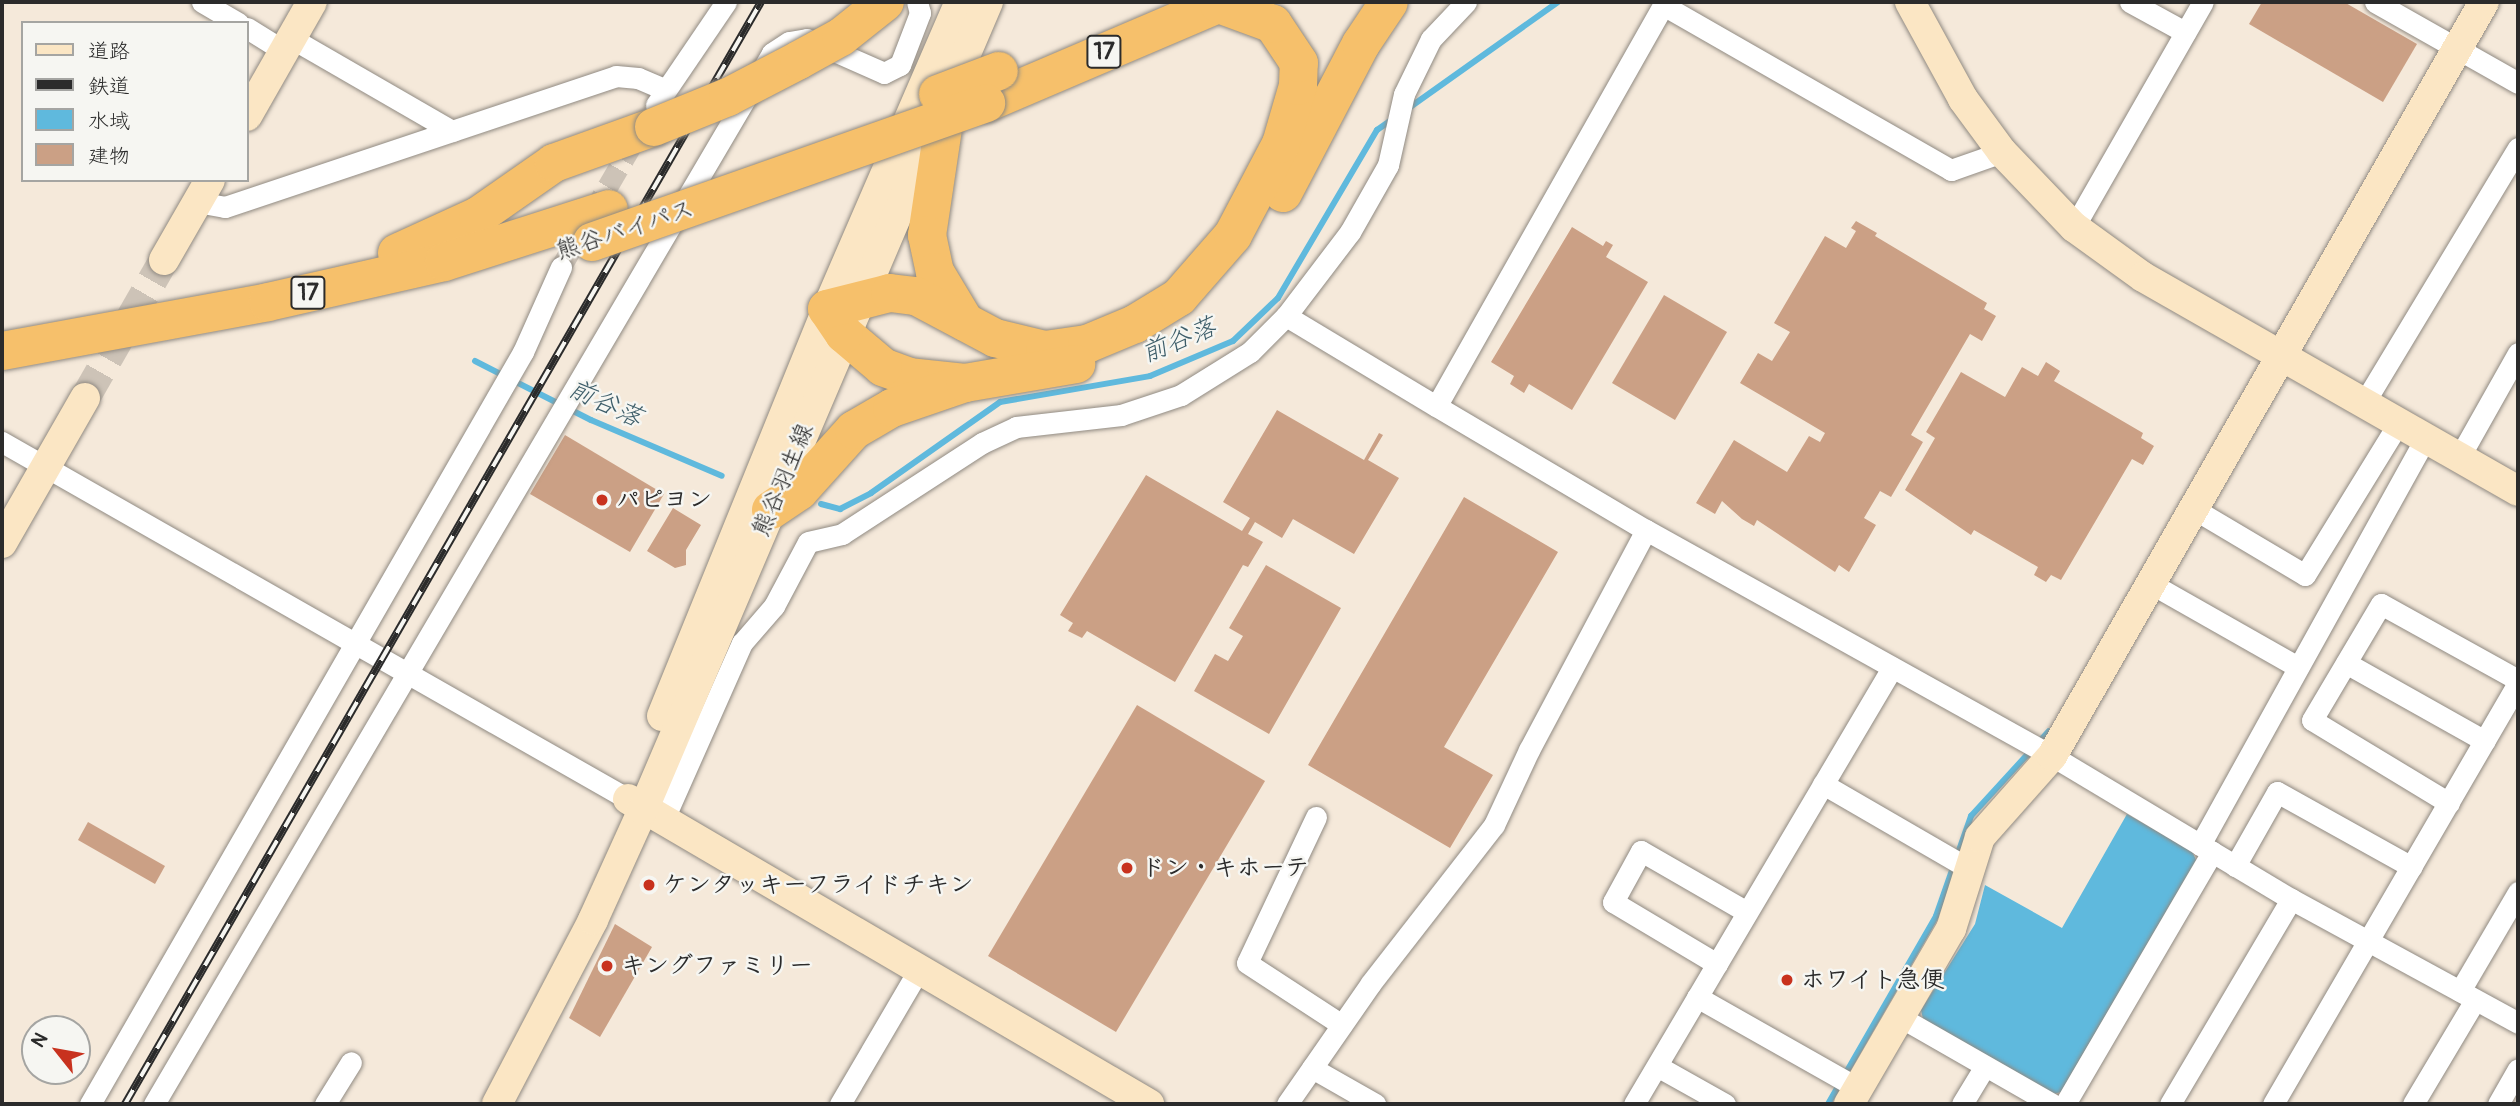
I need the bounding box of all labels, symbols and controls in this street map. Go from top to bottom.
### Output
legend [21,21,248,182]
road number: 17 [1085,32,1123,72]
text: 道路 [88,38,130,65]
text: 鉄道 [88,73,130,100]
text: 水域 [88,108,130,135]
text: 建物 [88,143,130,170]
street label: 熊谷バイパス [552,194,698,266]
road number: 17 [289,274,327,312]
water label: 前谷落 [1137,312,1221,370]
water label: 前谷落 [563,373,647,435]
street label: 熊谷羽生線 [746,419,820,541]
place label: パピヨン [616,486,712,514]
marker: パピヨン [594,492,610,508]
place label: ドン・キホーテ [1141,854,1309,882]
marker: ドン・キホーテ [1119,860,1135,876]
place label: ケンタッキーフライドチキン [663,871,975,899]
marker: ケンタッキーフライドチキン [641,877,657,893]
place label: キングファミリー [621,952,813,980]
marker: キングファミリー [599,958,615,974]
place label: ホワイト急便 [1801,966,1945,994]
marker: ホワイト急便 [1779,972,1795,988]
north arrow [21,1015,91,1085]
text: N [26,1029,53,1052]

